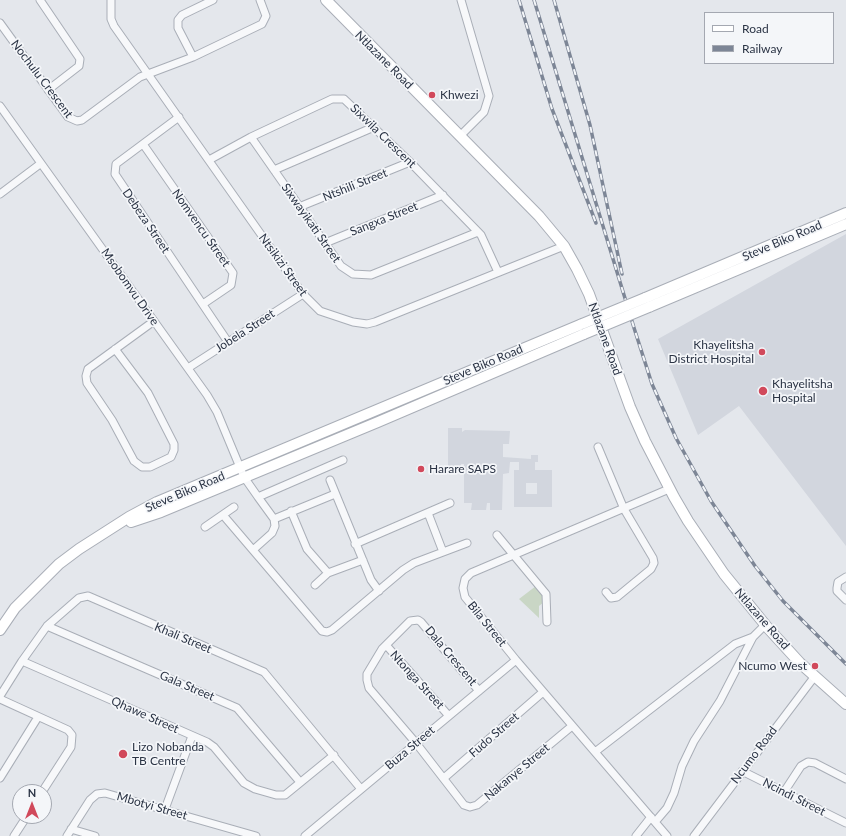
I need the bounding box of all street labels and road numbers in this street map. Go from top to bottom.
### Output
street label: Ntlazane Road [352,28,416,92]
street label: Nochulu Crescent [8,37,76,121]
street label: Sixwila Crescent [347,101,419,171]
street label: Ntshili Street [321,166,389,204]
street label: Sixwayikati Street [278,181,344,265]
street label: Debeza Street [119,186,173,256]
street label: Nomvencu Street [169,186,233,270]
street label: Sangxa Street [348,199,420,239]
street label: Steve Biko Road [740,218,824,264]
street label: Ntsikizi Street [256,231,310,299]
street label: Msobomvu Drive [98,246,162,328]
street label: Ntlazane Road [585,301,625,377]
street label: Jobela Street [212,306,278,356]
street label: Steve Biko Road [441,342,525,388]
street label: Steve Biko Road [143,469,227,515]
street label: Ntlazane Road [732,586,792,652]
street label: Bila Street [464,598,510,650]
street label: Khali Street [152,619,214,657]
street label: Dala Crescent [422,623,480,689]
street label: Ntonga Street [387,648,447,712]
street label: Gala Street [157,668,217,704]
street label: Qhawe Street [109,694,181,736]
street label: Fudo Street [466,709,522,761]
street label: Buza Street [382,723,438,773]
street label: Ncumo Road [728,724,780,786]
street label: Nakanye Street [482,741,552,803]
street label: Ncindi Street [760,775,828,819]
street label: Mbotyi Street [115,789,189,823]

